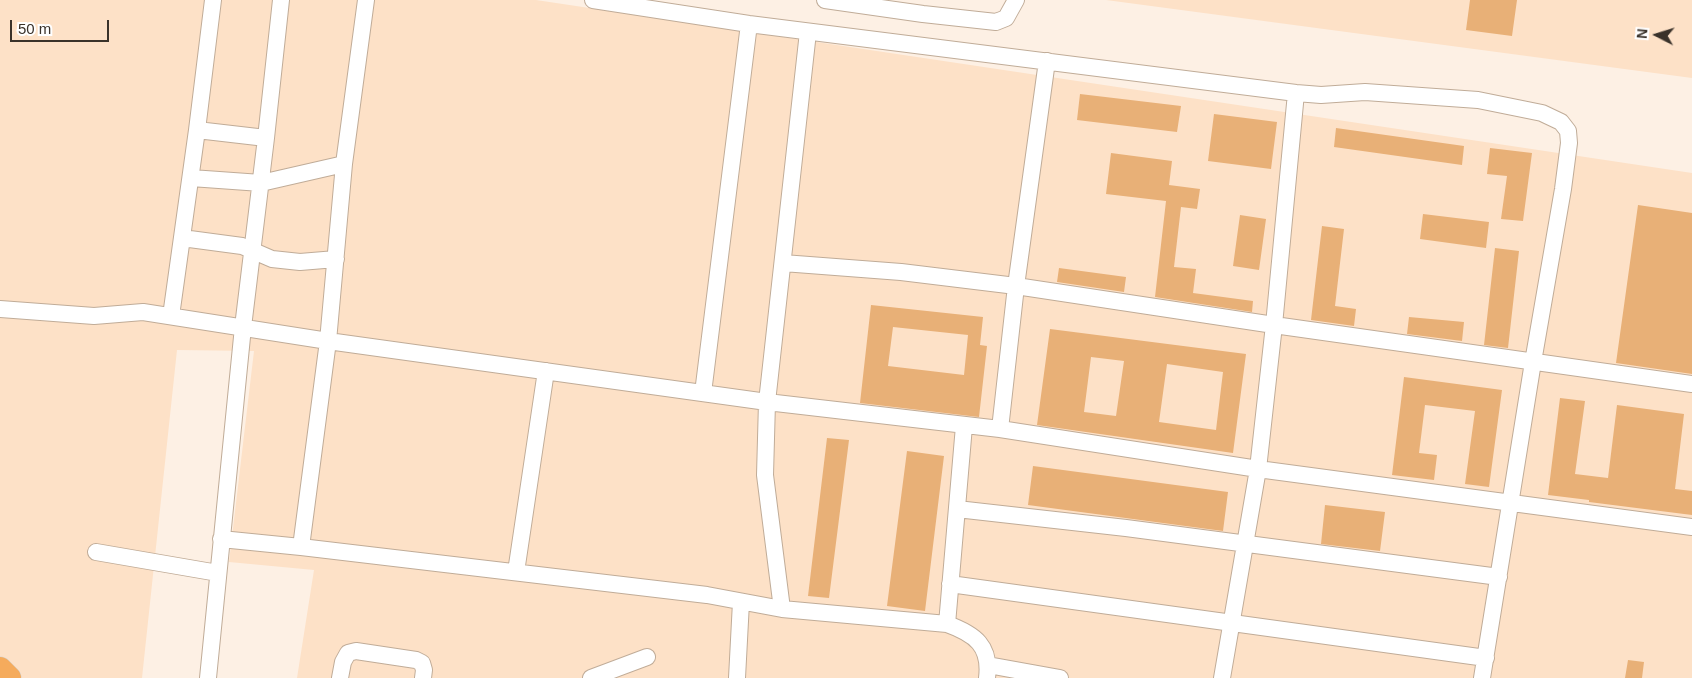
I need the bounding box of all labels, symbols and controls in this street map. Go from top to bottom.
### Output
scale bar [12,10,111,42]
north arrow [1632,10,1682,60]
text: 50 m [18,20,51,37]
text: N [1634,28,1650,39]

